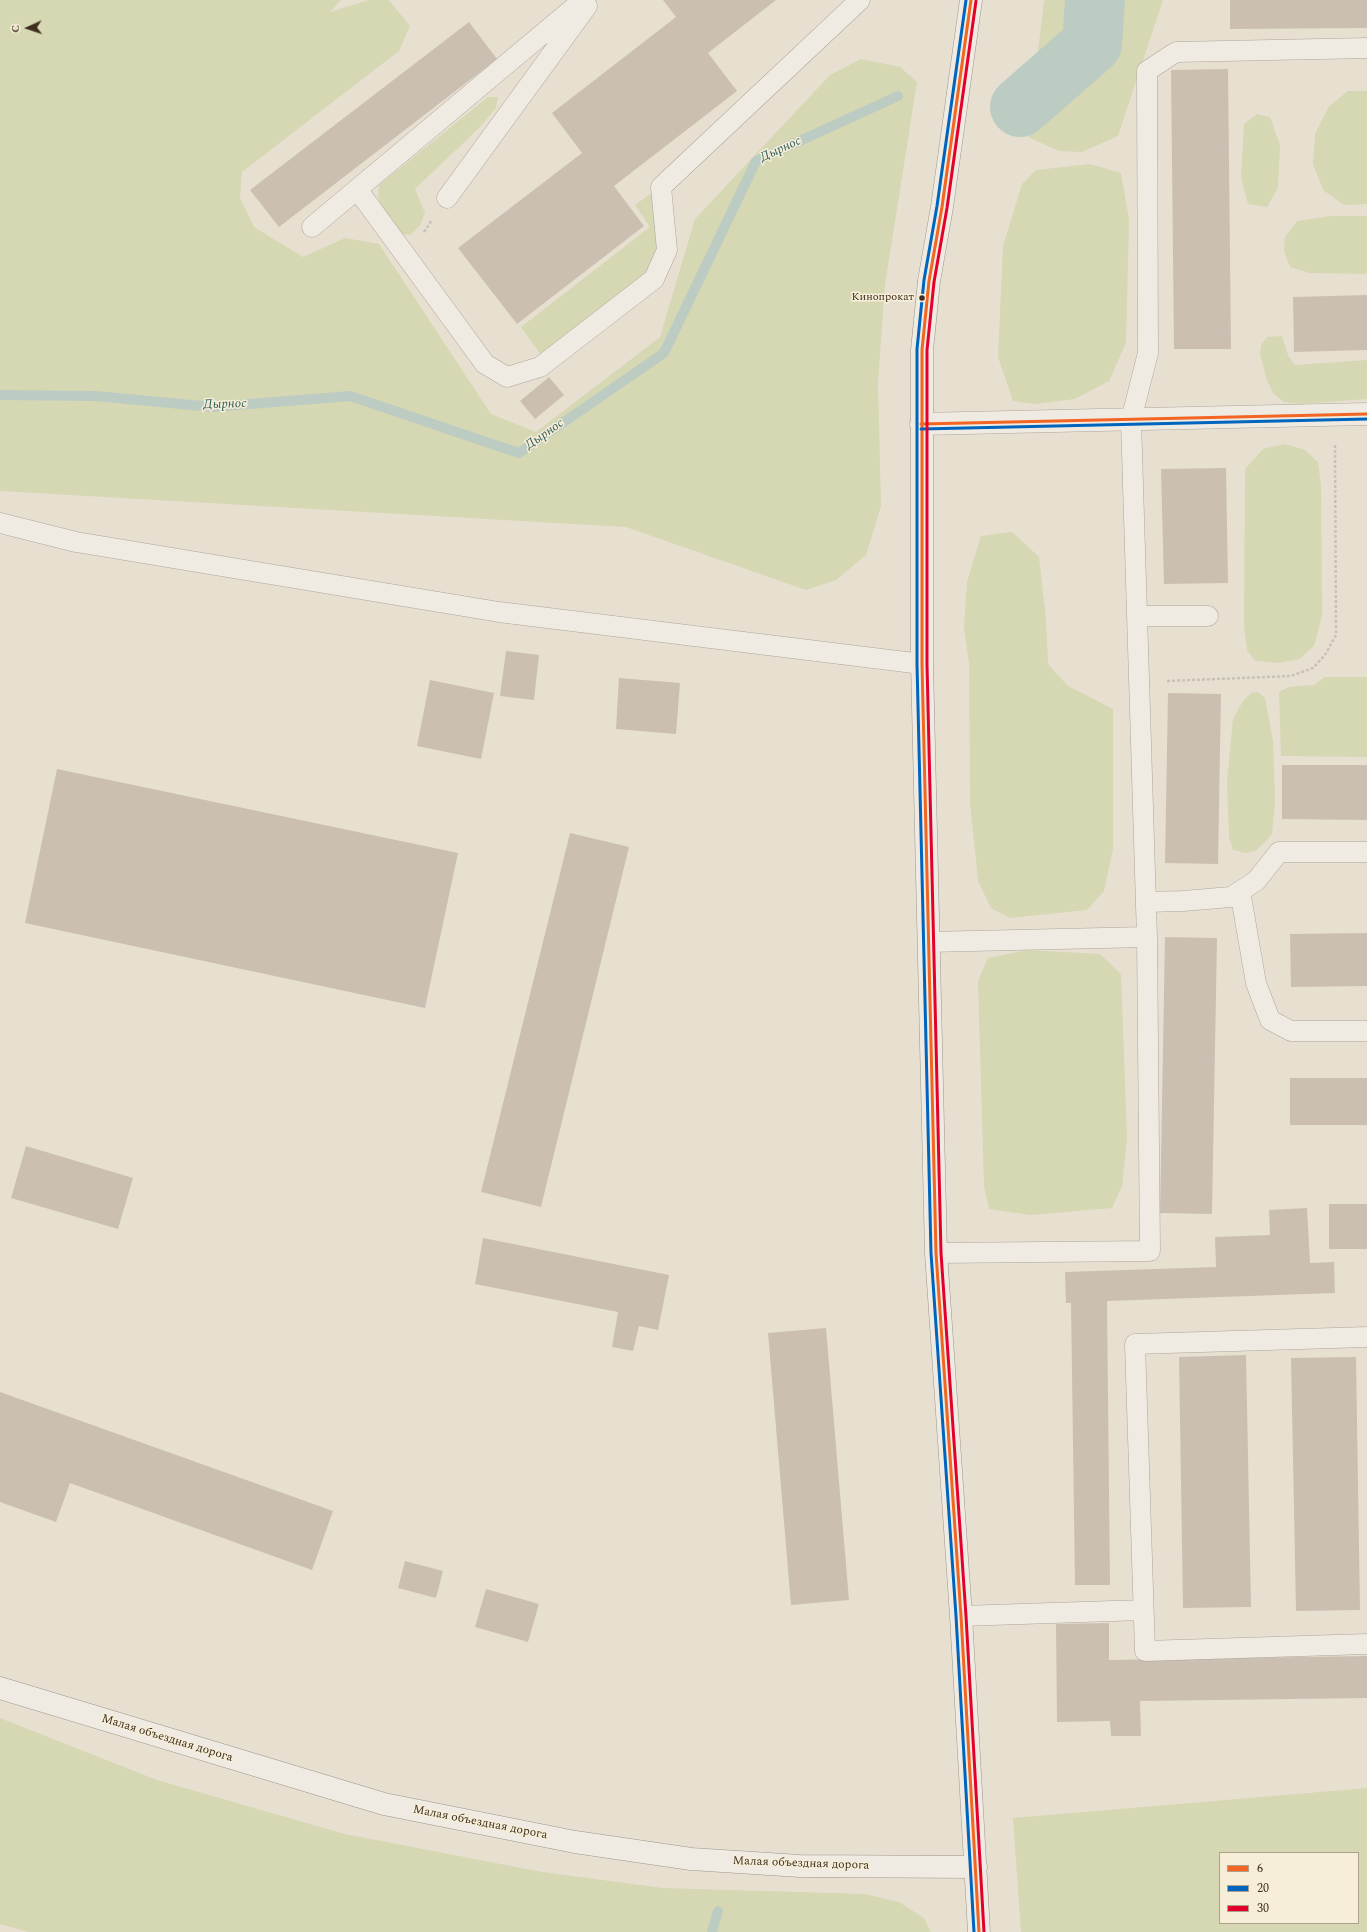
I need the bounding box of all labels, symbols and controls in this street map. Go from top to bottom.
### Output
north arrow [8,8,48,48]
text: С [7,24,24,33]
water label: Дырнос [758,134,804,166]
place label: Кинопрокат [852,291,914,305]
marker: Кинопрокат [917,293,927,303]
water label: Дырнос [203,396,247,414]
water label: Дырнос [523,416,567,454]
street label: Малая объездная дорога [100,1712,234,1766]
street label: Малая объездная дорога [412,1803,548,1843]
legend [1219,1852,1359,1924]
street label: Малая объездная дорога [732,1854,870,1874]
text: 6 [1257,1859,1263,1878]
text: 20 [1257,1879,1269,1898]
text: 30 [1257,1899,1269,1918]

